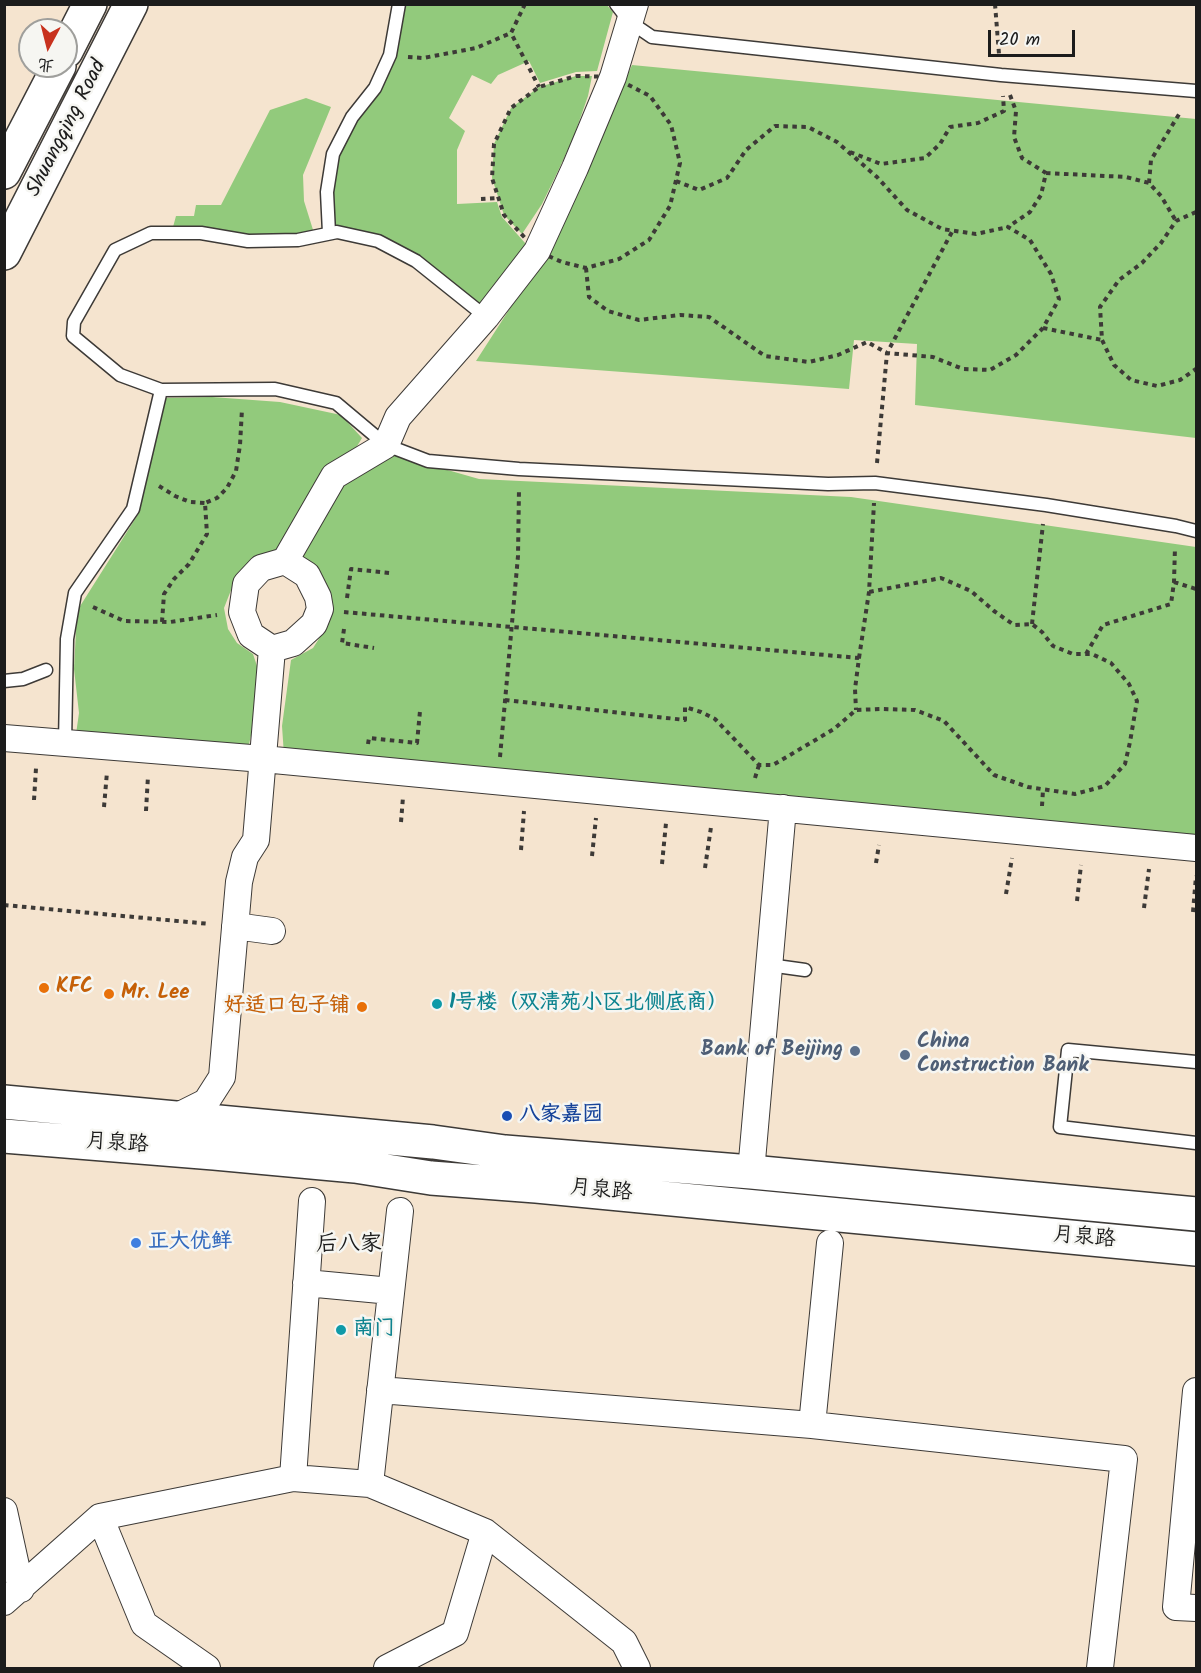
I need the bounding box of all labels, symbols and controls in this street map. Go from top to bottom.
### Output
north arrow [18,18,78,78]
scale bar [991,18,1078,56]
text: 20 m [999,26,1040,55]
text: 北 [37,51,55,78]
street label: Shuangqing Road [23,56,113,202]
place label: KFC [56,975,93,1001]
marker: KFC [37,981,51,995]
place label: Mr. Lee [121,981,190,1007]
marker: Mr. Lee [102,987,116,1001]
place label: 1号楼（双清苑小区北侧底商） [449,991,728,1017]
place label: 好适口包子铺 [224,994,350,1020]
marker: 1号楼（双清苑小区北侧底商） [430,997,444,1011]
marker: 好适口包子铺 [355,1000,369,1014]
place label: China Construction Bank [917,1030,1089,1080]
place label: Bank of Beijing [701,1038,843,1064]
marker: Bank of Beijing [848,1044,862,1058]
marker: China Construction Bank [898,1048,912,1062]
place label: 八家嘉园 [519,1103,603,1129]
marker: 八家嘉园 [500,1109,514,1123]
street label: 月泉路 [85,1130,149,1160]
street label: 月泉路 [568,1176,634,1208]
street label: 月泉路 [1052,1224,1116,1254]
place label: 正大优鲜 [148,1230,232,1256]
district label: 后八家 [316,1233,382,1259]
marker: 正大优鲜 [129,1236,143,1250]
place label: 南门 [353,1317,395,1343]
marker: 南门 [334,1323,348,1337]

